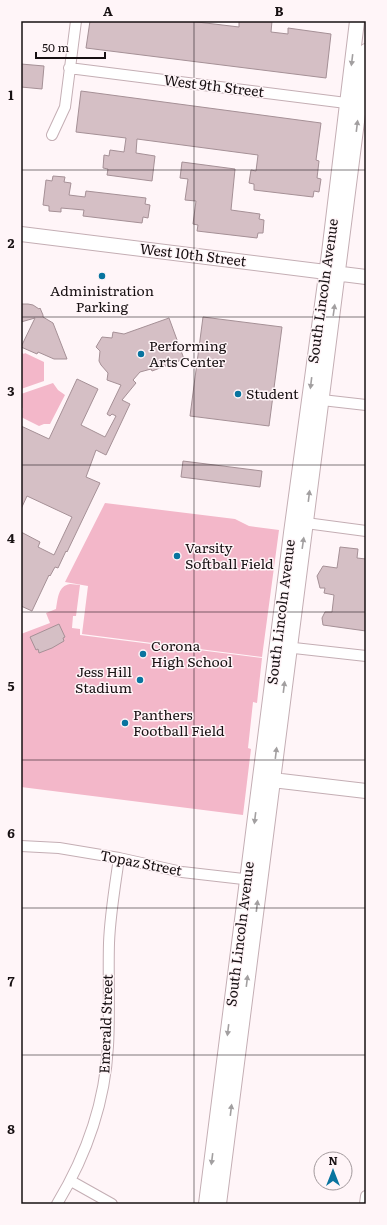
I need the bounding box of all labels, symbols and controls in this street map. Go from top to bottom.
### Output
text: A [103,1,113,20]
text: B [275,1,284,20]
scale bar [36,34,105,60]
text: 50 m [42,38,69,56]
one-way arrow [349,54,355,66]
street label: West 9th Street [163,69,266,101]
text: 1 [8,85,14,104]
one-way arrow [354,120,360,132]
street label: South Lincoln Avenue [302,217,342,365]
text: 2 [8,233,15,252]
street label: West 10th Street [139,238,248,271]
marker: Administration Parking [97,271,107,281]
place label: Administration Parking [50,280,154,316]
one-way arrow [331,304,337,317]
place label: Performing Arts Center [149,335,227,371]
marker: Performing Arts Center [136,349,146,359]
one-way arrow [308,377,314,389]
text: 3 [7,381,15,400]
place label: Student [246,383,299,403]
marker: Student [233,389,243,399]
one-way arrow [306,490,312,502]
text: 4 [7,528,15,547]
place label: Varsity Softball Field [185,537,274,573]
one-way arrow [300,537,306,549]
street label: South Lincoln Avenue [261,538,299,686]
marker: Varsity Softball Field [172,551,182,561]
place label: Corona High School [151,635,233,671]
marker: Corona High School [138,649,148,659]
place label: Jess Hill Stadium [75,661,132,697]
marker: Jess Hill Stadium [135,675,145,685]
text: 5 [7,676,15,695]
one-way arrow [281,681,287,693]
place label: Panthers Football Field [133,704,225,740]
marker: Panthers Football Field [120,718,130,728]
one-way arrow [273,747,279,759]
one-way arrow [252,812,258,824]
text: 6 [7,823,15,842]
street label: Topaz Street [98,844,184,880]
street label: South Lincoln Avenue [220,860,258,1008]
one-way arrow [254,900,260,912]
text: 7 [7,971,15,990]
street label: Emerald Street [93,973,117,1074]
one-way arrow [244,975,251,987]
one-way arrow [225,1024,232,1036]
one-way arrow [228,1104,234,1116]
text: 8 [7,1119,15,1138]
north arrow [313,1151,353,1191]
text: N [328,1152,338,1168]
one-way arrow [209,1153,215,1165]

